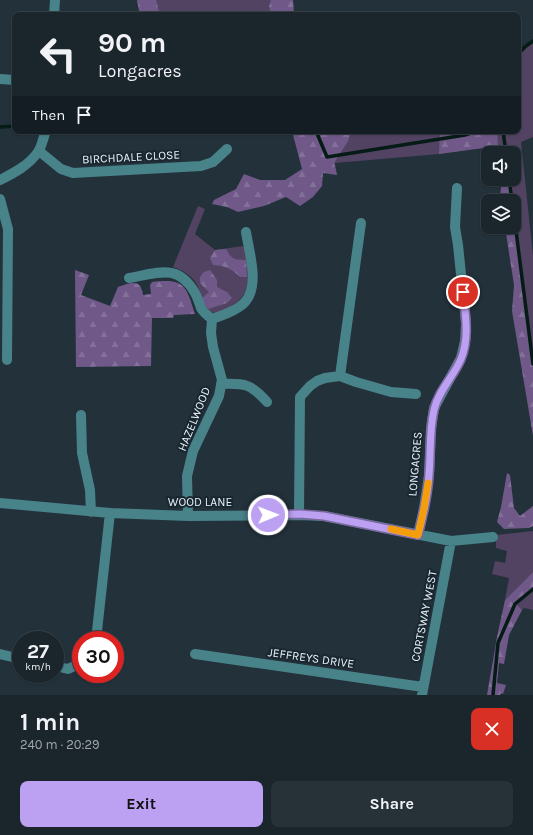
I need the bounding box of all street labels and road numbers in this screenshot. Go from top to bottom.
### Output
street label: BIRCHDALE CLOSE [82,147,180,167]
street label: HAZELWOOD [175,385,213,453]
street label: LONGACRES [405,431,425,497]
street label: WOOD LANE [168,495,232,509]
street label: CORTSWAY WEST [408,569,440,663]
street label: JEFFREYS DRIVE [267,645,355,671]

